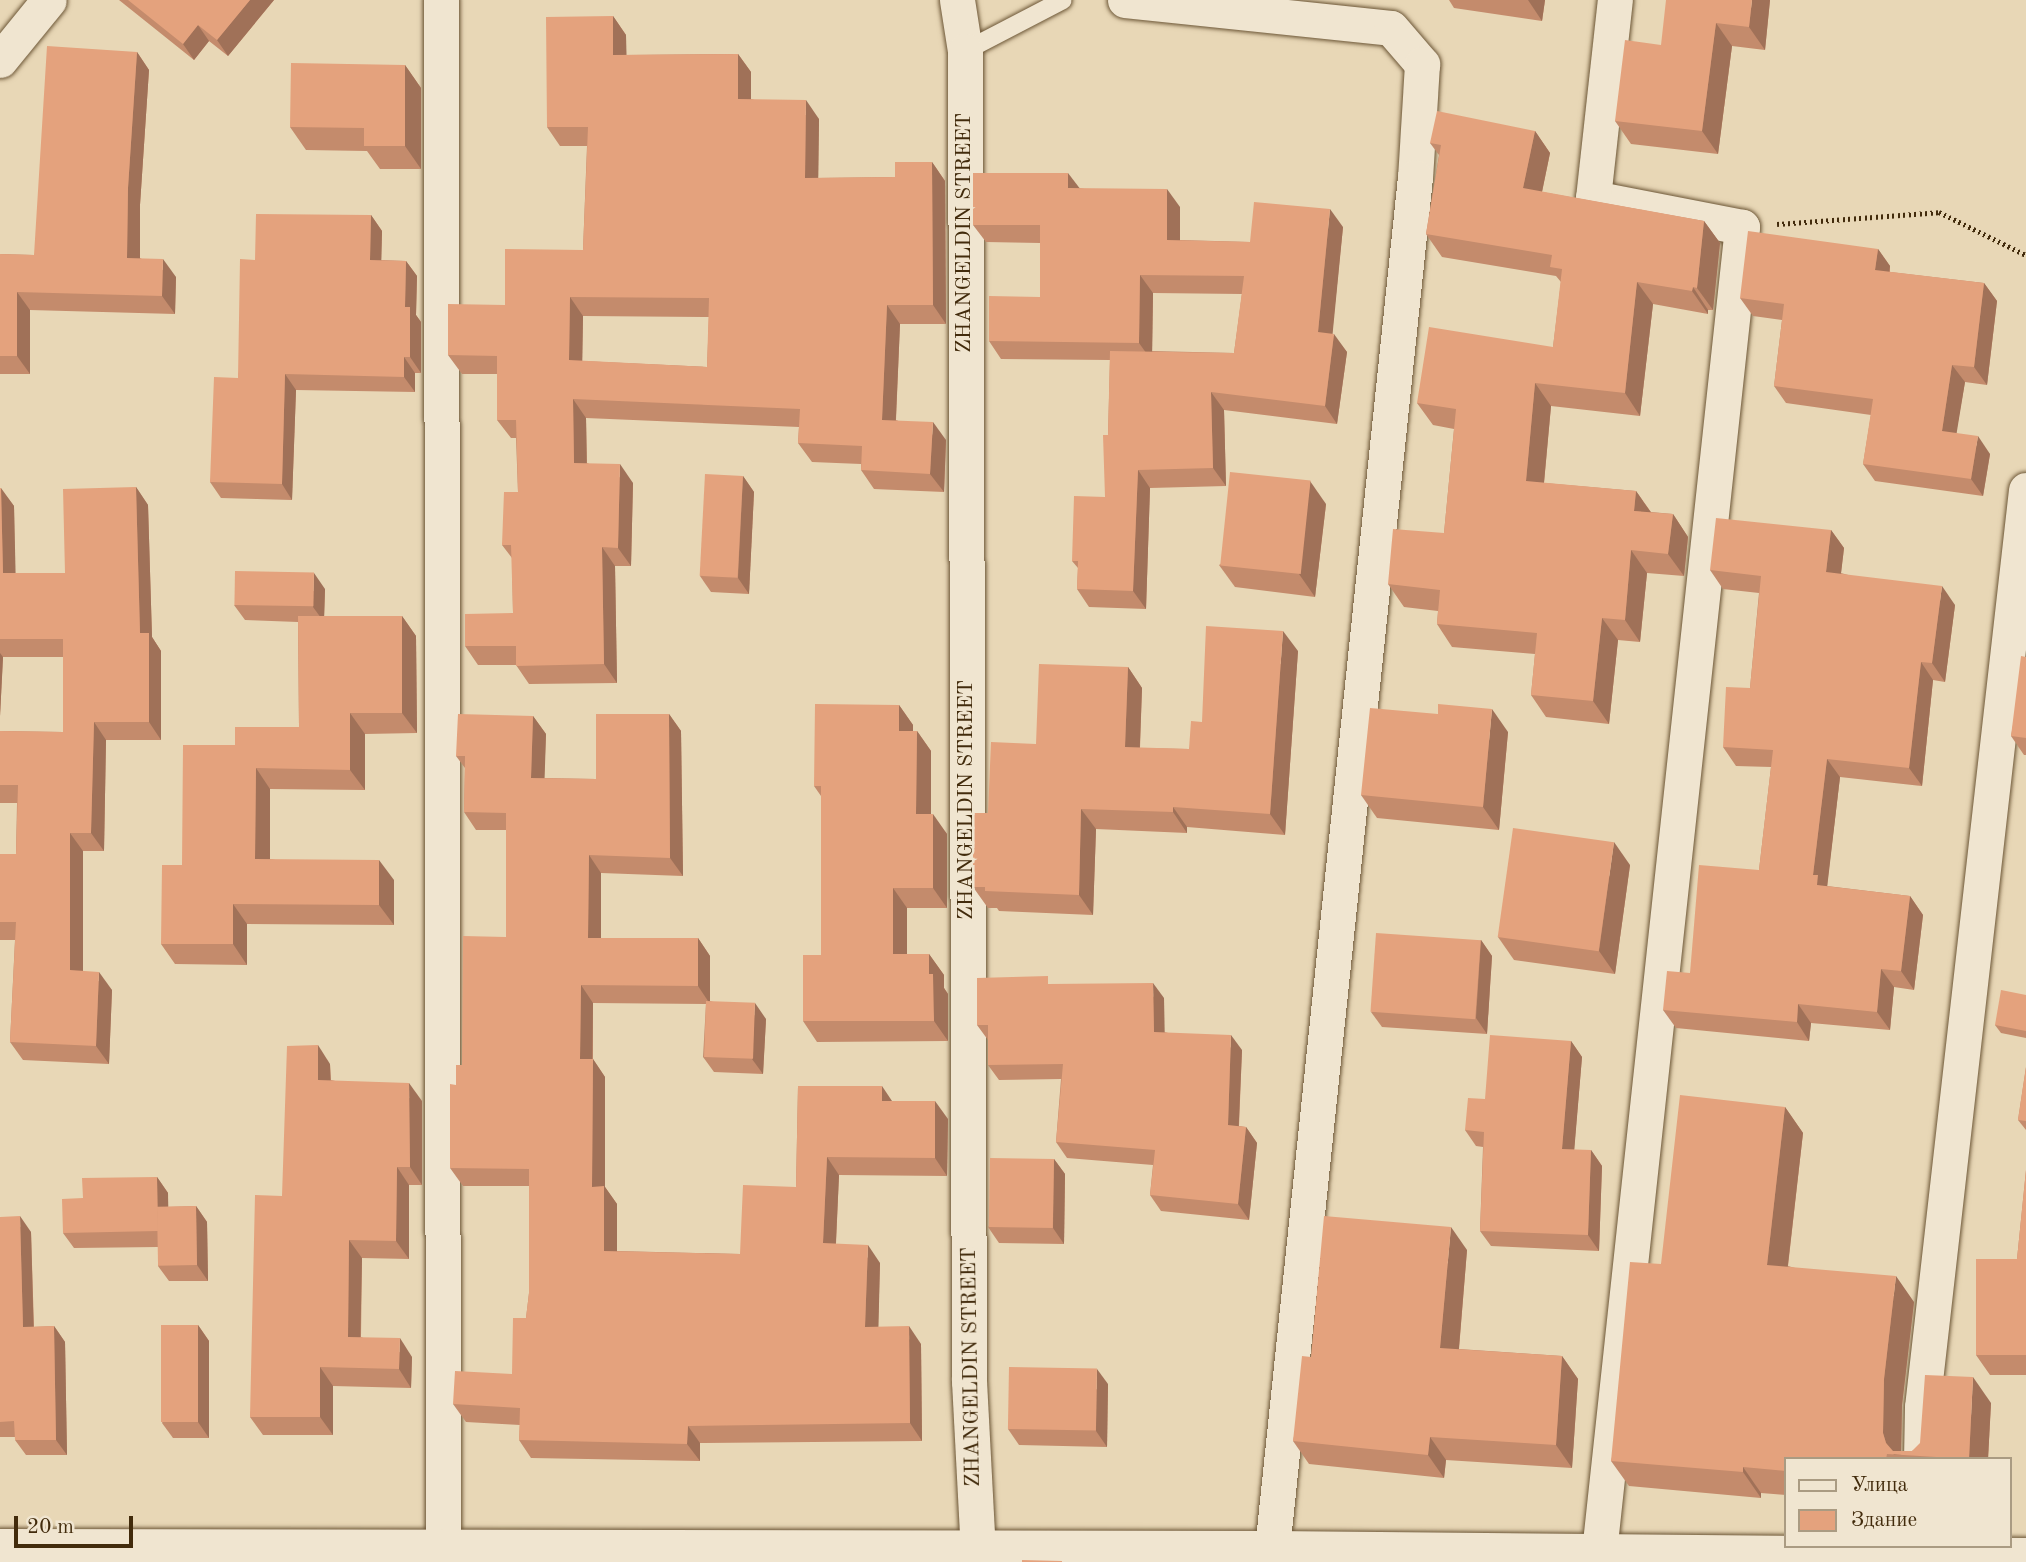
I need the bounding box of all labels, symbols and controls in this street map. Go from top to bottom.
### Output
street label: ZHANGELDIN STREET [952,113,978,353]
street label: ZHANGELDIN STREET [954,680,980,920]
street label: ZHANGELDIN STREET [957,1247,987,1487]
legend [1784,1457,2012,1548]
text: Улица [1851,1475,1908,1496]
scale bar [18,1502,136,1546]
text: Здание [1851,1510,1917,1531]
text: 20 m [27,1517,74,1538]

